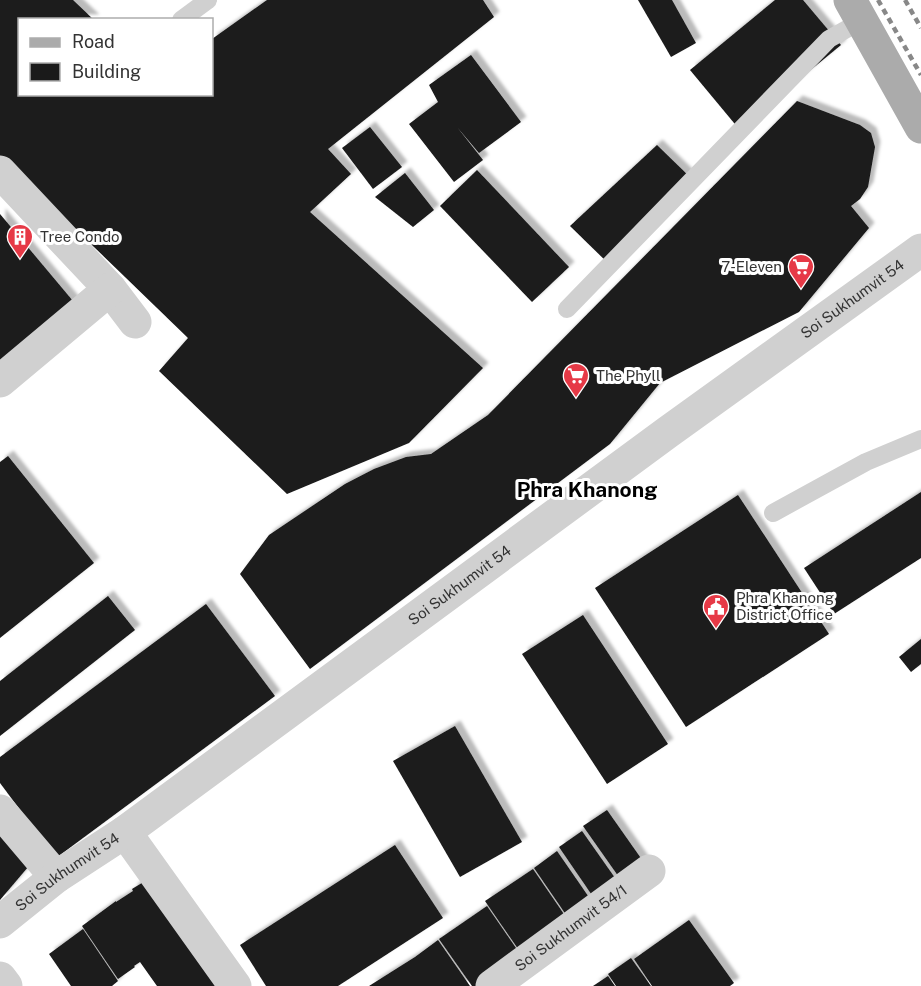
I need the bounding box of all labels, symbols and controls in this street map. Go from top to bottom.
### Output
legend [18,18,213,96]
text: Road [72,31,115,52]
text: Building [72,61,141,82]
building icon: Tree Condo [5,222,35,260]
place label: Tree Condo [40,228,120,245]
supermarket icon: 7-Eleven [786,252,816,290]
street label: Soi Sukhumvit 54 [797,256,907,342]
place label: 7-Eleven [721,258,782,275]
supermarket icon: The Phyll [561,361,591,399]
place label: The Phyll [596,367,660,384]
district label: Phra Khanong [517,477,657,502]
street label: Soi Sukhumvit 54 [405,542,514,628]
place label: Phra Khanong District Office [736,589,834,623]
public building icon: Phra Khanong District Office [701,592,731,630]
street label: Soi Sukhumvit 54 [12,829,122,914]
street label: Soi Sukhumvit 54/1 [511,881,630,974]

